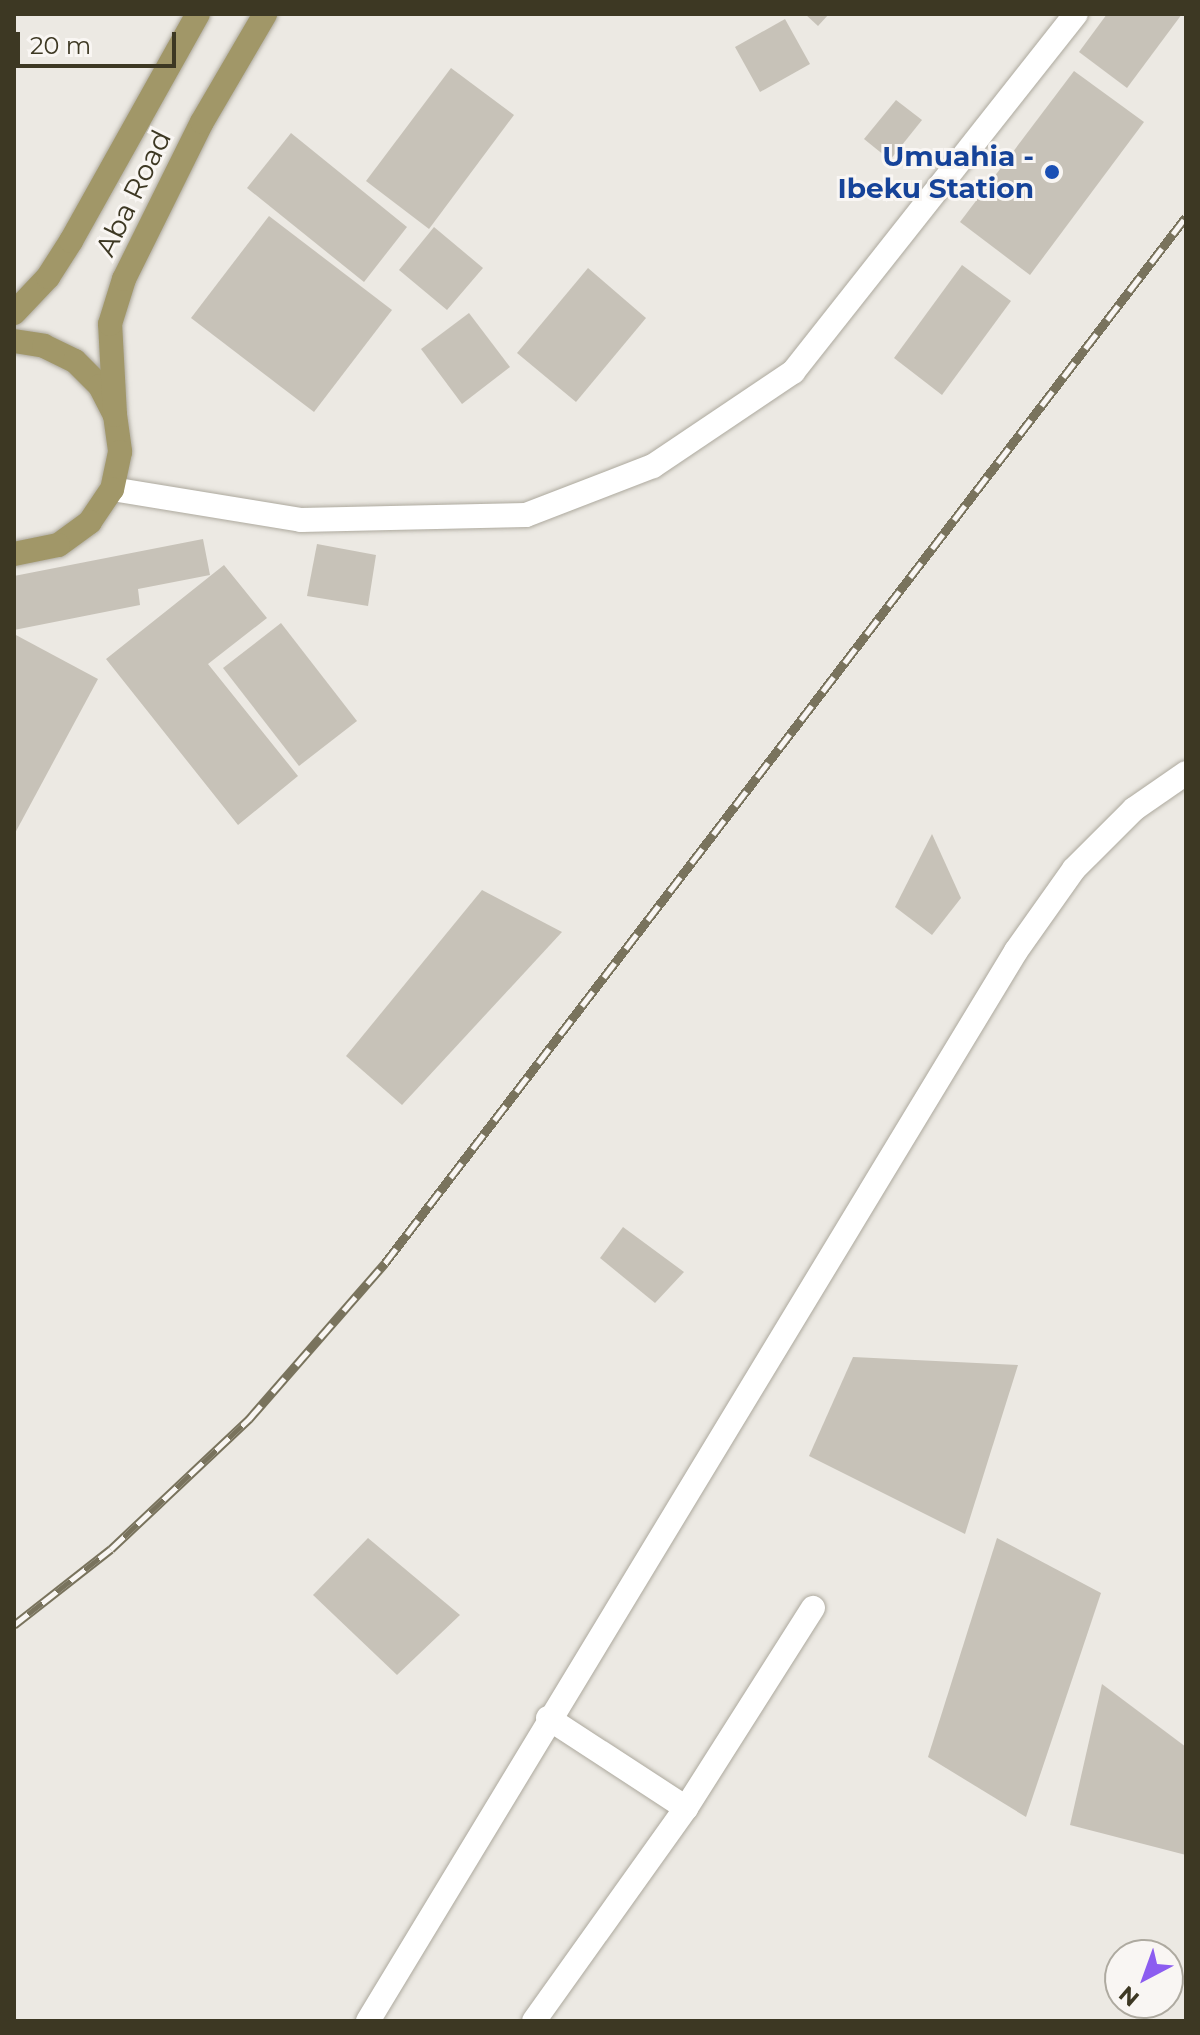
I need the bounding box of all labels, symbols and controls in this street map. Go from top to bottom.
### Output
scale bar [20,16,180,66]
text: 20 m [30,31,91,60]
street label: Aba Road [88,125,178,261]
place label: Umuahia - Ibeku Station [838,139,1034,205]
marker: Umuahia - Ibeku Station [1041,161,1063,183]
north arrow [1104,1939,1184,2019]
text: N [1114,1980,1145,2012]

